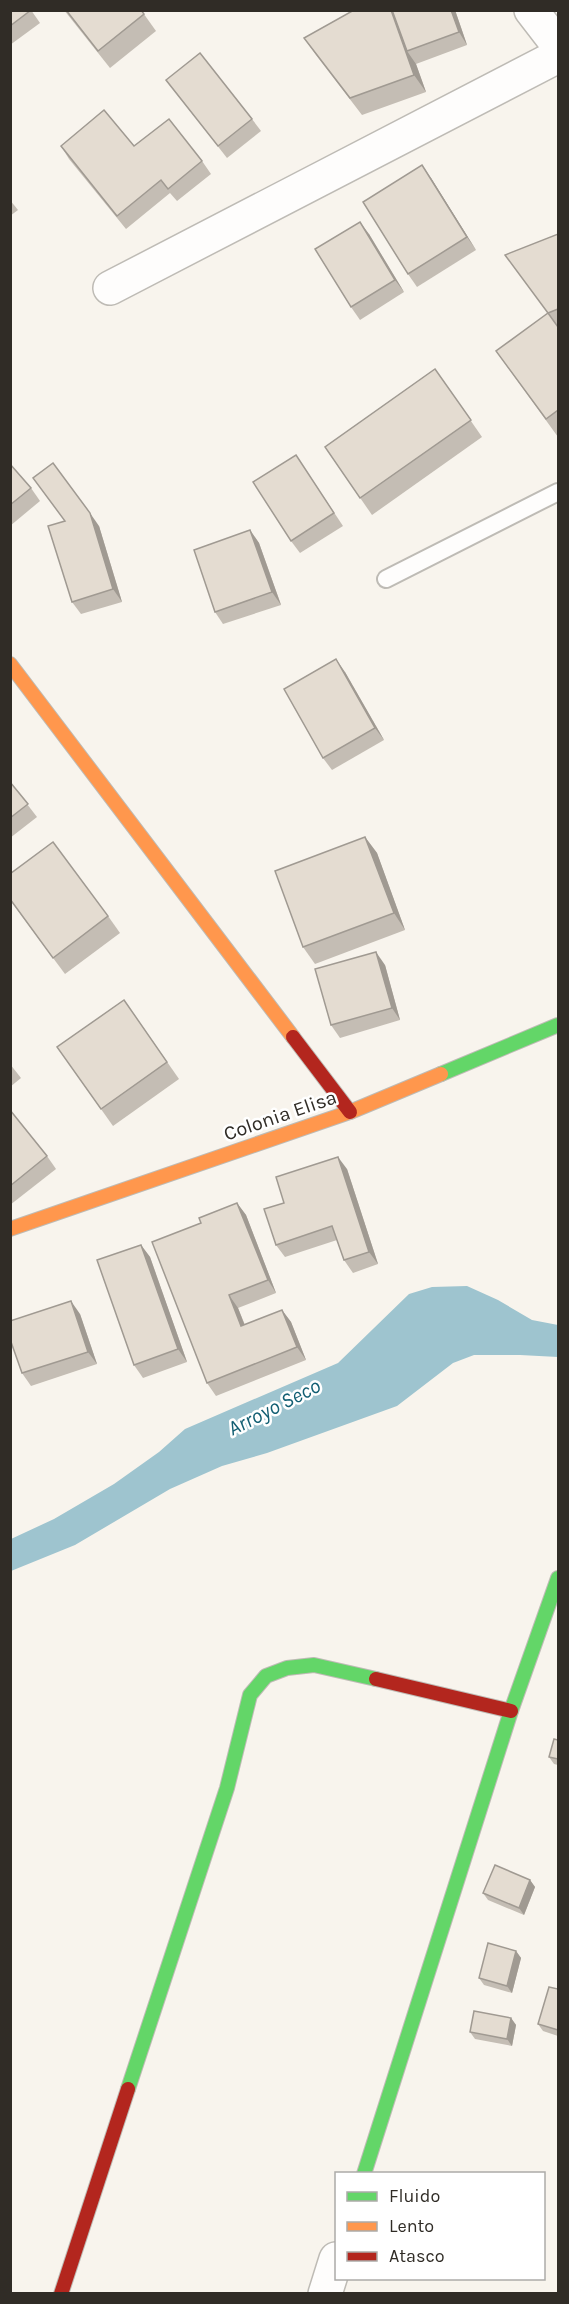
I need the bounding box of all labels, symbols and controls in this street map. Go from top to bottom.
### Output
street label: Colonia Elisa [221,1085,340,1146]
water label: Arroyo Seco [224,1373,325,1441]
legend [335,2172,545,2280]
text: Fluido [389,2185,440,2207]
text: Lento [389,2215,434,2237]
text: Atasco [389,2245,445,2267]

